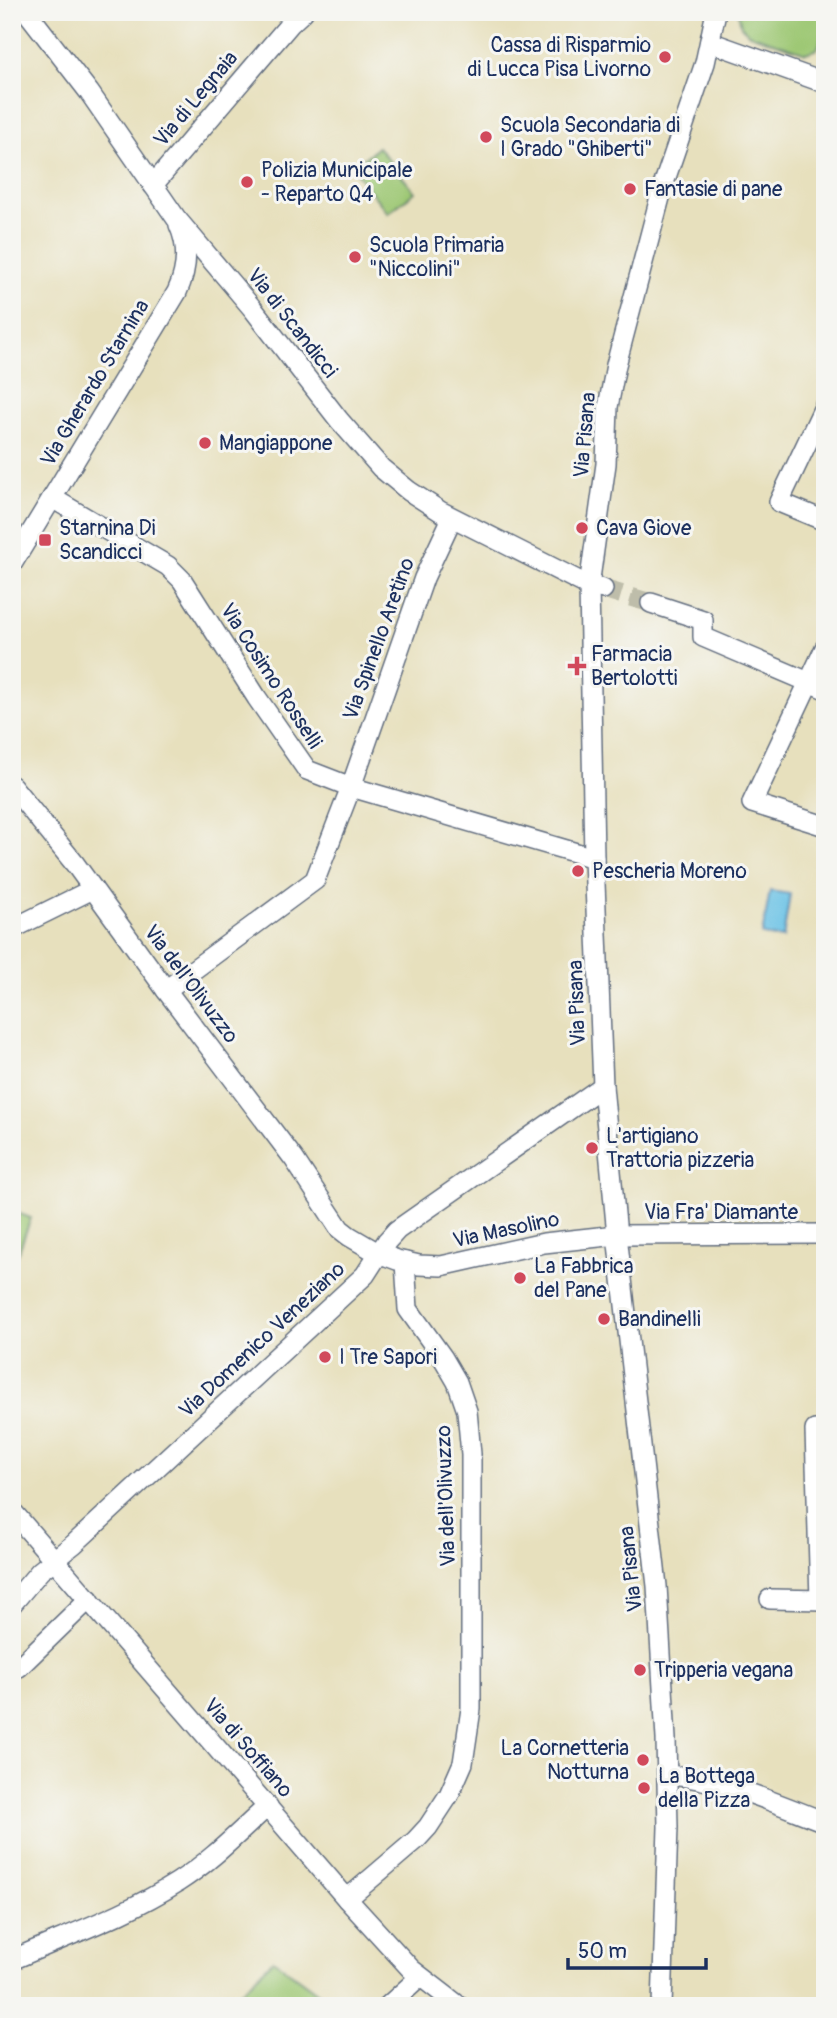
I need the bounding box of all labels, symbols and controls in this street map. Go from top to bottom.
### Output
place label: Cassa di Risparmio di Lucca Pisa Livorno [467,32,651,83]
street label: Via di Legnaia [148,45,244,153]
marker: Cassa di Risparmio di Lucca Pisa Livorno [657,49,673,65]
place label: Scuola Secondaria di I Grado "Ghiberti" [500,112,680,163]
marker: Scuola Secondaria di I Grado "Ghiberti" [478,129,494,145]
place label: Polizia Municipale - Reparto Q4 [261,157,413,208]
marker: Polizia Municipale - Reparto Q4 [239,174,255,190]
place label: Fantasie di pane [644,176,783,203]
marker: Fantasie di pane [622,181,638,197]
place label: Scuola Primaria "Niccolini" [369,232,504,283]
marker: Scuola Primaria "Niccolini" [347,249,363,265]
street label: Via di Scandicci [241,263,344,384]
street label: Via Gherardo Starnina [35,295,155,471]
street label: Via Pisana [568,391,602,479]
place label: Mangiappone [219,430,333,457]
marker: Mangiappone [197,435,213,451]
place label: Starnina Di Scandicci [59,515,156,566]
place label: Cava Giove [596,515,692,542]
marker: Cava Giove [574,520,590,536]
marker: Starnina Di Scandicci [37,532,53,548]
street label: Via Spinello Aretino [337,554,421,724]
street label: Via Cosimo Rosselli [214,598,328,754]
place label: Farmacia Bertolotti [591,641,678,692]
marker: Farmacia Bertolotti [569,658,585,674]
place label: Pescheria Moreno [592,858,747,885]
marker: Pescheria Moreno [570,863,586,879]
street label: Via dell'Olivuzzo [138,919,244,1049]
street label: Via Pisana [562,959,592,1047]
place label: L'artigiano Trattoria pizzeria [606,1123,754,1174]
marker: L'artigiano Trattoria pizzeria [584,1140,600,1156]
street label: Via Fra' Diamante [644,1199,799,1226]
street label: Via Masolino [450,1206,562,1254]
place label: La Fabbrica del Pane [534,1253,634,1304]
street label: Via Domenico Veneziano [173,1256,351,1424]
marker: La Fabbrica del Pane [512,1270,528,1286]
place label: Bandinelli [618,1306,701,1333]
marker: Bandinelli [596,1311,612,1327]
place label: I Tre Sapori [339,1344,437,1371]
marker: I Tre Sapori [317,1349,333,1365]
street label: Via dell'Olivuzzo [430,1425,462,1567]
street label: Via Pisana [613,1525,649,1613]
place label: Tripperia vegana [654,1657,793,1684]
marker: Tripperia vegana [632,1662,648,1678]
street label: Via di Soffiano [197,1693,299,1803]
place label: La Cornetteria Notturna [501,1735,629,1786]
marker: La Cornetteria Notturna [635,1752,651,1768]
place label: La Bottega della Pizza [658,1763,755,1814]
marker: La Bottega della Pizza [636,1780,652,1796]
scale bar [568,1927,706,1971]
text: 50 m [578,1938,627,1965]

